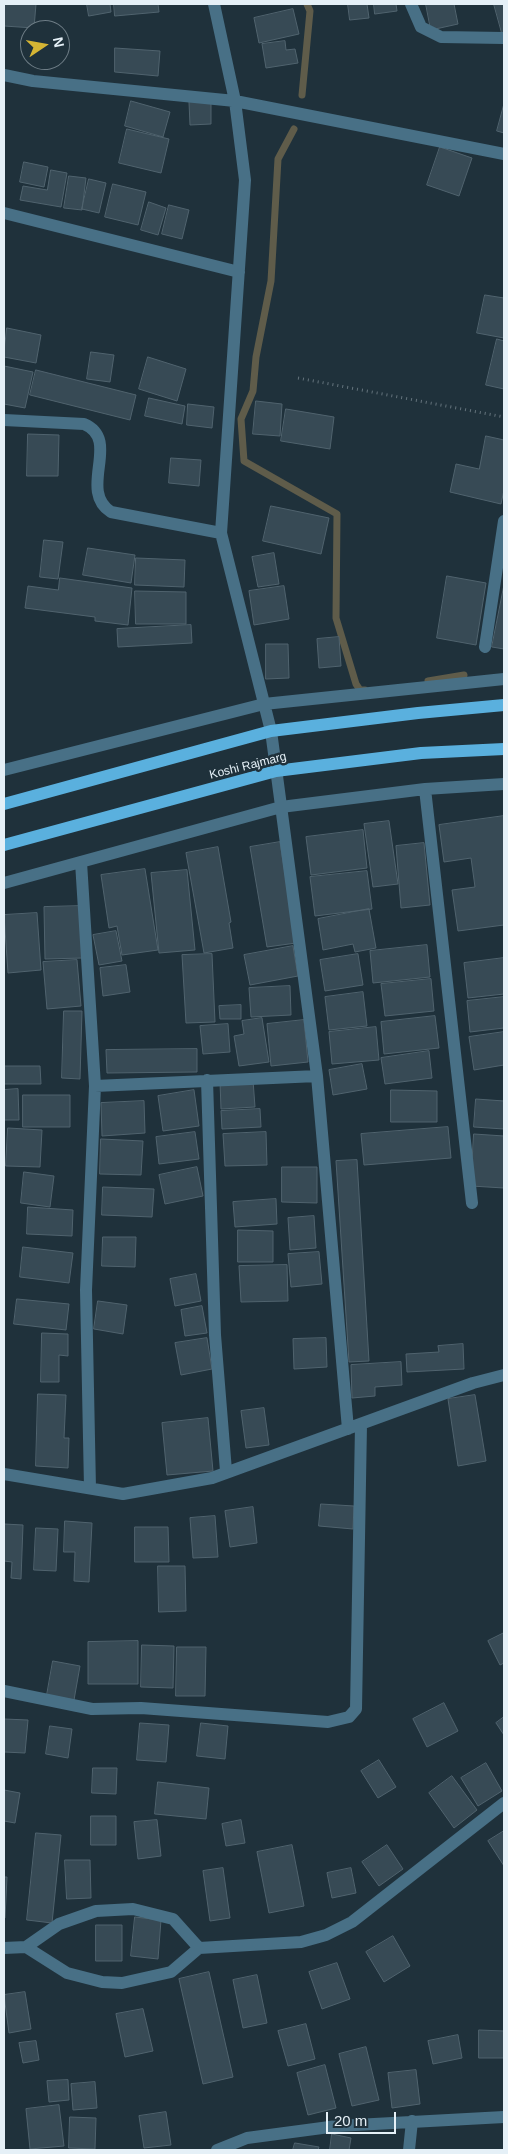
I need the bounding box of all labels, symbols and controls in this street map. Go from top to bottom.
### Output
north arrow [20,20,70,70]
text: N [50,35,68,49]
street label: Koshi Rajmarg [208,749,288,783]
scale bar [328,2102,398,2134]
text: 20 m [334,2112,367,2129]

